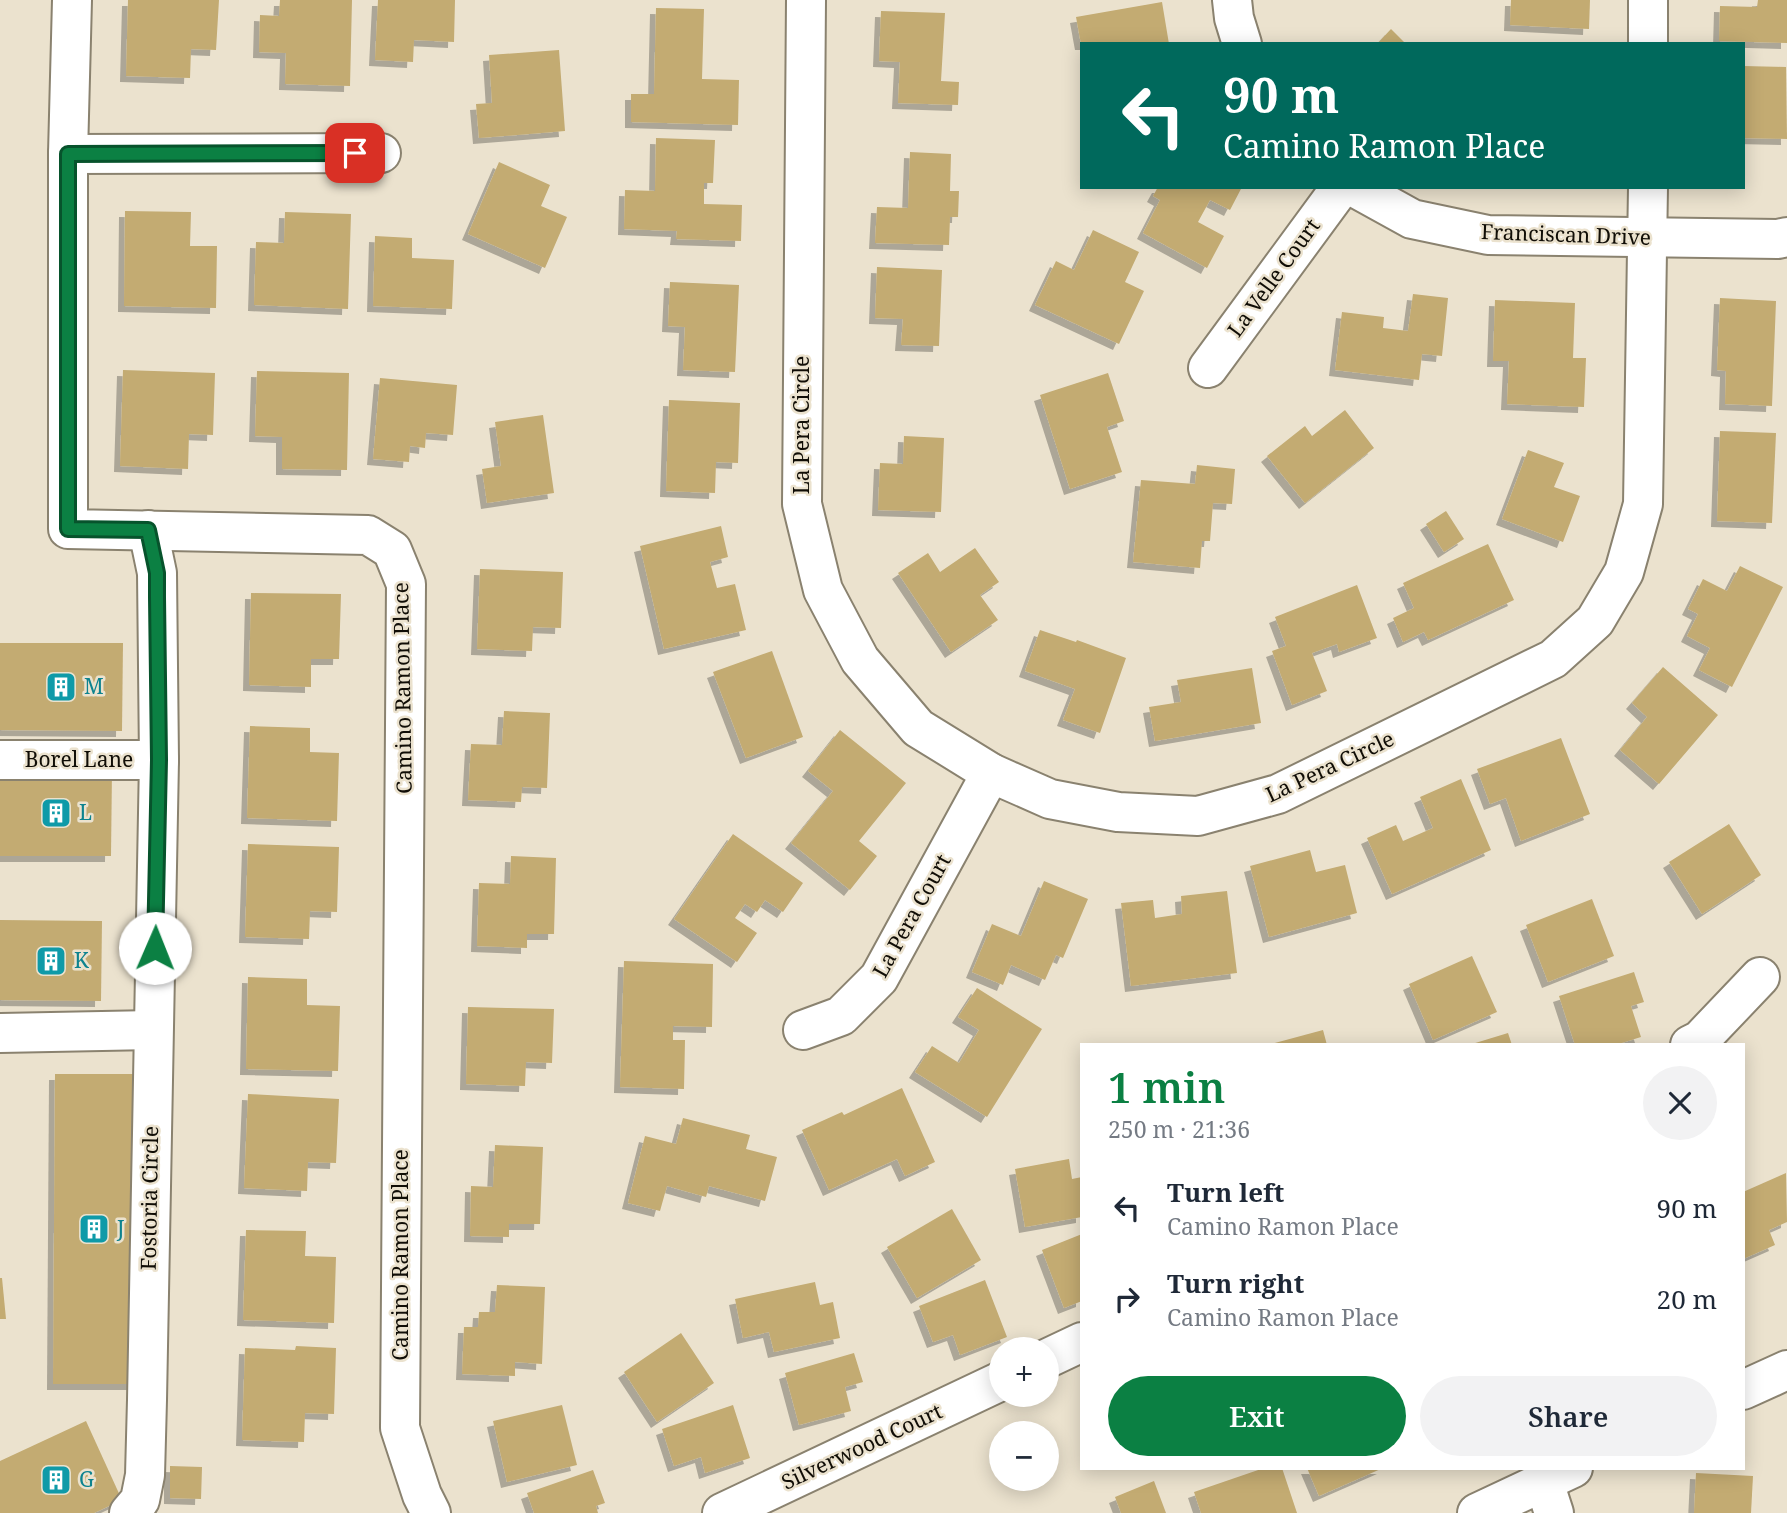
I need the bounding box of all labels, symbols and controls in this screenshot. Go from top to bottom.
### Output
text: 90 m [1223,61,1339,127]
icon: left [1108,70,1199,161]
pin [325,123,385,183]
text: Camino Ramon Place [1223,124,1545,167]
icon: arrive [336,134,374,172]
street label: La Velle Court [1221,213,1326,342]
street label: Franciscan Drive [1481,217,1652,251]
street label: La Pera Circle [787,356,815,494]
street label: Camino Ramon Place [386,582,418,794]
building icon: M [44,670,78,704]
place label: M [84,672,104,700]
street label: La Pera Circle [1261,724,1398,808]
street label: Borel Lane [25,745,133,773]
building icon: L [39,796,73,830]
place label: L [79,798,92,826]
street label: La Pera Court [866,849,956,982]
position arrow [118,911,192,985]
building icon: K [34,944,68,978]
place label: K [74,946,89,974]
text: 1 min [1108,1058,1225,1115]
button: close [1643,1066,1717,1140]
text: 250 m · 21:36 [1108,1113,1250,1145]
street label: Fostoria Circle [134,1126,164,1270]
street label: Camino Ramon Place [386,1149,414,1361]
text: Turn left [1167,1174,1284,1210]
icon: left [1108,1189,1146,1227]
text: 90 m [1657,1190,1717,1226]
text: Camino Ramon Place [1167,1210,1399,1242]
building icon: J [77,1212,111,1246]
place label: J [116,1214,125,1242]
text: Turn right [1167,1265,1304,1301]
icon: right [1108,1280,1146,1318]
text: 20 m [1657,1281,1717,1317]
text: Camino Ramon Place [1167,1301,1399,1333]
map controls [989,1337,1059,1491]
button: + [989,1337,1059,1407]
button: Exit [1108,1376,1406,1456]
button: Share [1420,1376,1717,1456]
street label: Silverwood Court [777,1397,946,1496]
button: − [989,1421,1059,1491]
building icon: G [39,1463,73,1497]
place label: G [79,1465,94,1493]

